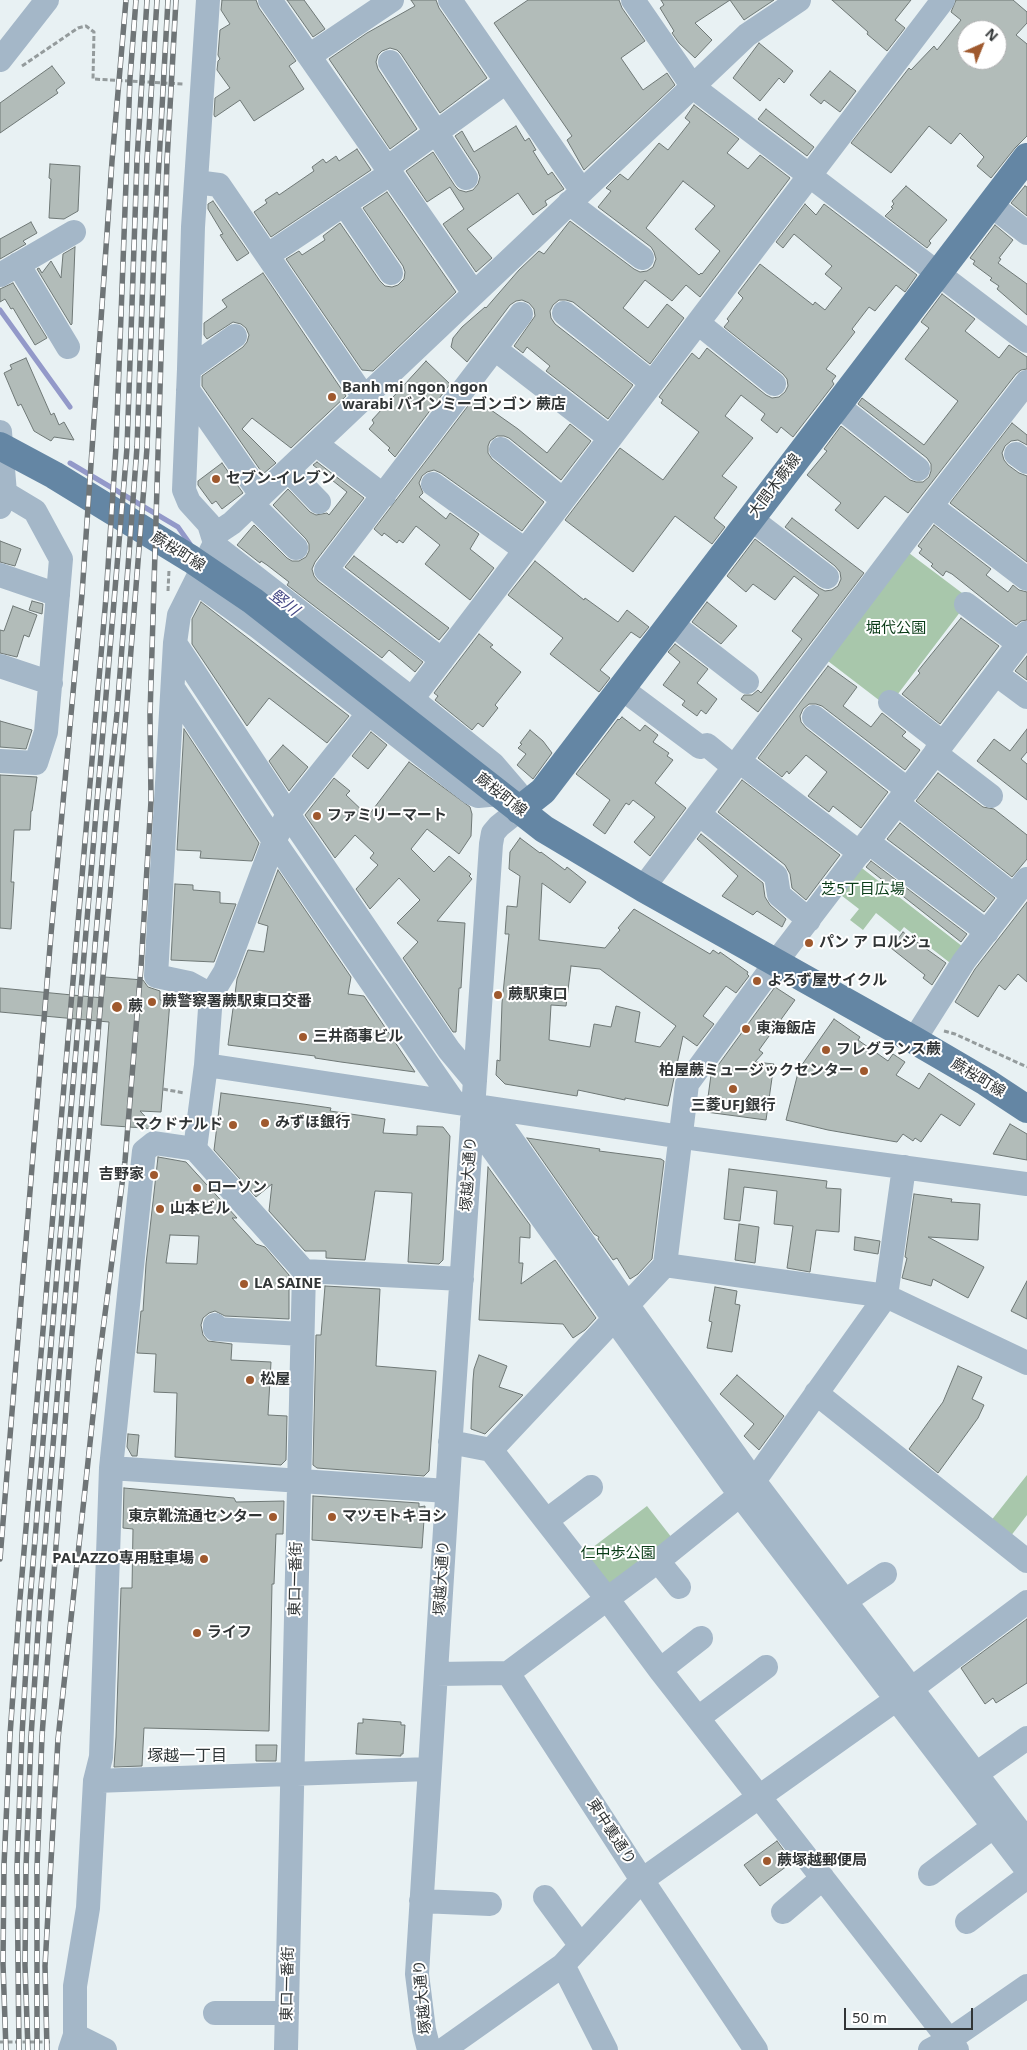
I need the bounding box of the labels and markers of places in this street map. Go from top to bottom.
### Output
place label: Banh mi ngon ngon warabi バインミーゴンゴン 蕨店 [342,379,566,414]
marker: Banh mi ngon ngon warabi バインミーゴンゴン 蕨店 [326,391,338,403]
place label: セブン-イレブン [226,470,336,488]
marker: セブン-イレブン [210,473,222,485]
place label: ファミリーマート [327,807,447,825]
marker: ファミリーマート [311,810,323,822]
place label: パン ア ロルジュ [819,934,932,952]
marker: パン ア ロルジュ [803,937,815,949]
place label: よろず屋サイクル [767,972,887,990]
marker: よろず屋サイクル [751,975,763,987]
place label: 蕨駅東口 [508,986,568,1004]
marker: 蕨駅東口 [492,989,504,1001]
place label: 蕨警察署蕨駅東口交番 [162,993,312,1011]
marker: 蕨警察署蕨駅東口交番 [146,996,158,1008]
place label: 蕨 [128,998,143,1016]
marker: 蕨 [110,1000,124,1014]
place label: 東海飯店 [756,1020,816,1038]
marker: 東海飯店 [740,1023,752,1035]
place label: 三井商事ビル [313,1028,403,1046]
marker: 三井商事ビル [297,1031,309,1043]
place label: フレグランス蕨 [836,1041,941,1059]
marker: フレグランス蕨 [820,1044,832,1056]
place label: 柏屋蕨ミュージックセンター [659,1062,854,1080]
marker: 柏屋蕨ミュージックセンター [858,1065,870,1077]
marker: 三菱UFJ銀行 [727,1083,739,1095]
place label: 三菱UFJ銀行 [691,1097,775,1115]
place label: みずほ銀行 [275,1114,350,1132]
place label: マクドナルド [133,1116,223,1134]
marker: みずほ銀行 [259,1117,271,1129]
marker: マクドナルド [227,1119,239,1131]
place label: 吉野家 [99,1166,144,1184]
marker: 吉野家 [148,1169,160,1181]
place label: ローソン [207,1179,267,1197]
marker: ローソン [191,1182,203,1194]
place label: 山本ビル [170,1200,230,1218]
marker: 山本ビル [154,1203,166,1215]
place label: LA SAINE [254,1275,322,1293]
marker: LA SAINE [238,1278,250,1290]
place label: 松屋 [260,1371,290,1389]
marker: 松屋 [244,1374,256,1386]
place label: 東京靴流通センター [128,1508,263,1526]
place label: マツモトキヨシ [342,1508,447,1526]
marker: 東京靴流通センター [267,1511,279,1523]
marker: マツモトキヨシ [326,1511,338,1523]
place label: PALAZZO専用駐車場 [52,1550,194,1568]
marker: PALAZZO専用駐車場 [198,1553,210,1565]
place label: ライフ [207,1624,252,1642]
marker: ライフ [191,1627,203,1639]
place label: 蕨塚越郵便局 [777,1852,867,1870]
marker: 蕨塚越郵便局 [761,1855,773,1867]

